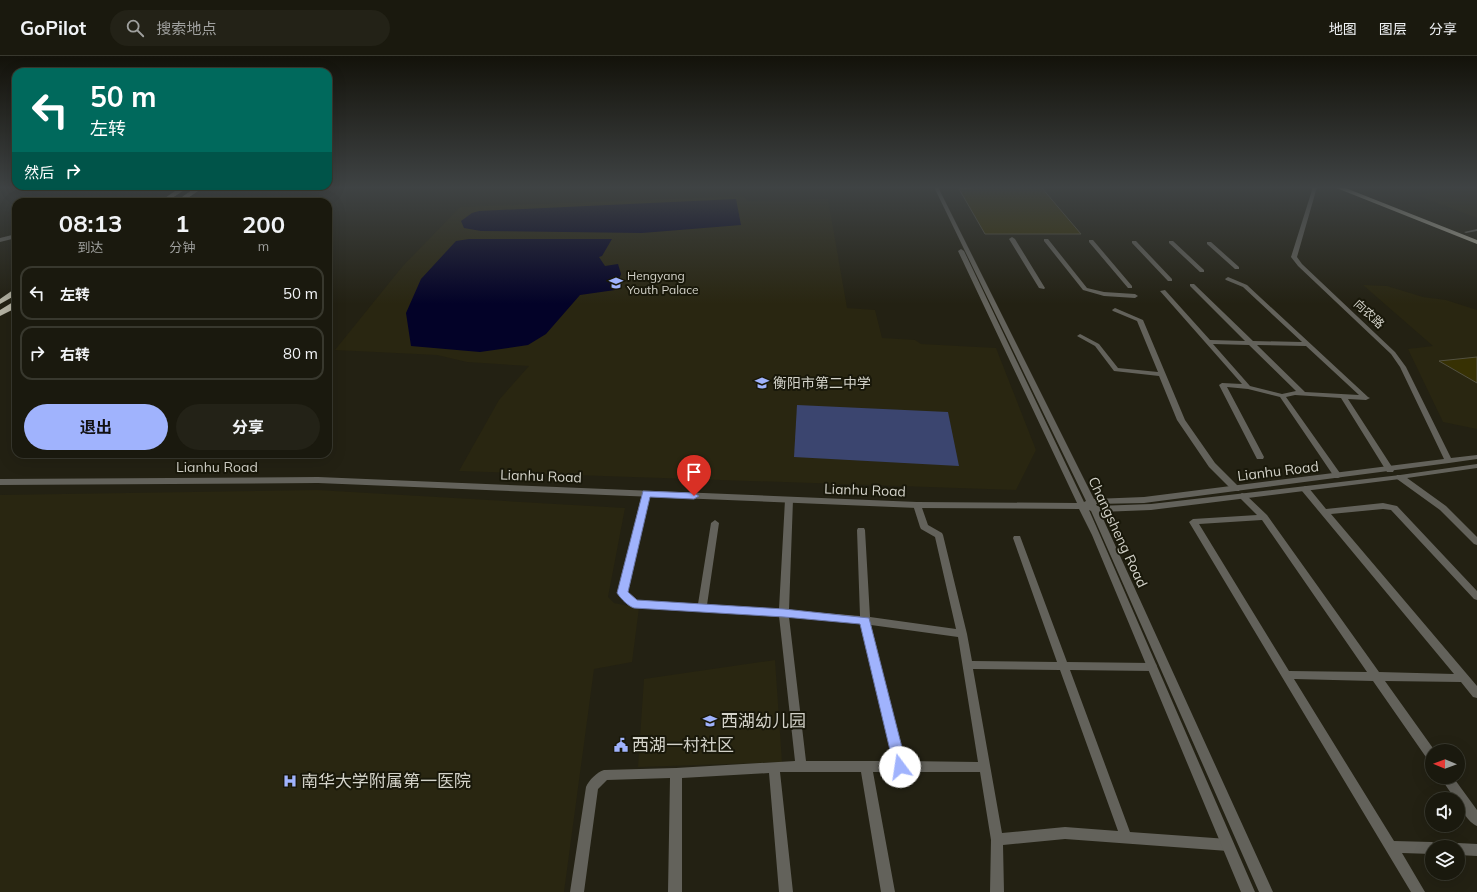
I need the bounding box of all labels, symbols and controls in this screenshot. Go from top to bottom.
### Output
search box [110,10,390,46]
text: GoPilot [20,16,86,40]
icon: search [124,17,146,39]
text: 搜索地点 [156,19,216,38]
text: 地图 [1329,20,1357,38]
text: 图层 [1379,20,1407,38]
text: 分享 [1429,20,1457,38]
text: 50 m [90,79,156,114]
icon: left [24,84,76,136]
text: 左转 [90,117,126,140]
icon: right [62,160,84,182]
text: 然后 [24,163,54,182]
text: 08:13 [59,208,122,238]
text: 1 [175,208,189,238]
text: 200 [242,209,285,239]
text: m [258,238,269,254]
text: 到达 [78,239,104,255]
text: 分钟 [169,239,195,255]
place label: Hengyang Youth Palace [626,268,699,297]
school or university icon: Hengyang Youth Palace [608,275,624,291]
icon: left [26,282,48,304]
text: 50 m [283,284,318,303]
text: 左转 [60,285,90,304]
street label: 向农路 [1351,296,1388,331]
icon: right [26,342,48,364]
text: 80 m [283,344,318,363]
text: 右转 [60,345,90,364]
place label: 衡阳市第二中学 [773,374,871,392]
school or university icon: 衡阳市第二中学 [754,375,770,391]
button: 退出 [24,404,168,450]
button: 分享 [176,404,320,450]
pin [677,455,711,496]
street label: Lianhu Road [1236,457,1320,485]
street label: Lianhu Road [176,458,258,476]
icon: arrive [683,461,705,483]
street label: Lianhu Road [500,466,582,486]
street label: Changsheng Road [1084,474,1152,590]
street label: Lianhu Road [824,480,906,500]
place label: 西湖幼儿园 [721,710,806,731]
school or university icon: 西湖幼儿园 [702,713,718,729]
place label: 西湖一村社区 [632,734,734,755]
public building icon: 西湖一村社区 [613,737,629,753]
north arrow [1425,744,1465,784]
map controls [1425,744,1465,880]
position arrow [879,746,921,788]
place label: 南华大学附属第一医院 [301,770,471,791]
hospital icon: 南华大学附属第一医院 [282,773,298,789]
button: sound [1425,792,1465,832]
button: layers [1425,840,1465,880]

